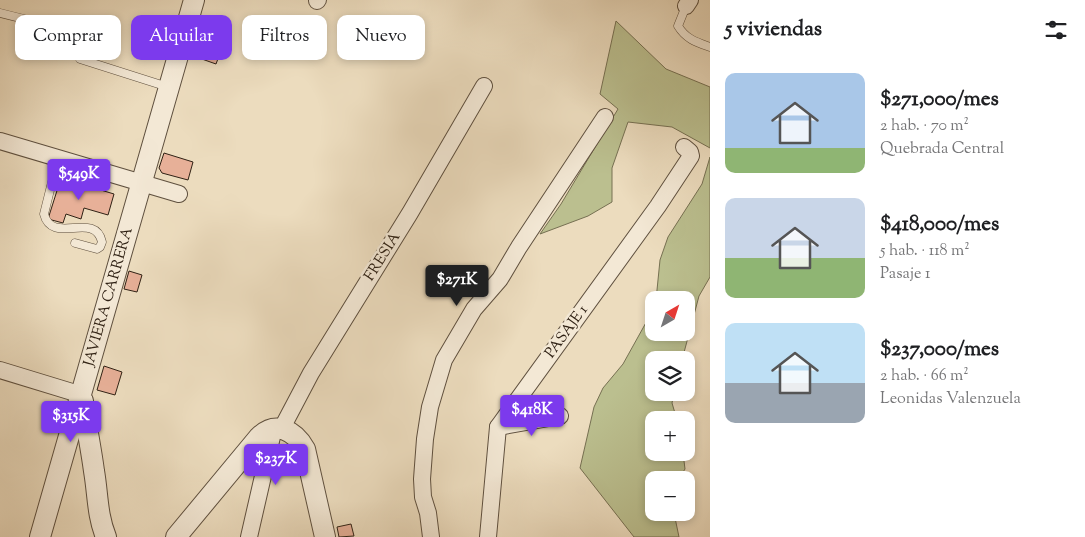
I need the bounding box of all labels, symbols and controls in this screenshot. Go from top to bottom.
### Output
chip: Comprar [15,15,121,60]
chip: Alquilar [131,15,232,60]
chip: Filtros [242,15,327,60]
chip: Nuevo [337,15,425,60]
text: 5 viviendas [725,15,822,45]
icon: filters [1042,16,1070,44]
text: $271,000/mes [880,85,999,115]
icon: home [765,93,825,153]
text: 2 hab. · 70 m² [880,115,969,138]
text: Quebrada Central [880,138,1004,161]
pin: $549K [44,158,114,201]
text: $549K [58,163,100,186]
text: $418,000/mes [880,210,999,240]
icon: home [765,218,825,278]
street label: JAVIERA CARRERA [79,225,139,370]
street label: FRESIA [360,228,406,286]
text: 5 hab. · 118 m² [880,240,970,263]
text: Pasaje 1 [880,263,930,286]
pin: $271K [422,264,492,307]
text: $271K [436,269,478,292]
north arrow [645,291,695,341]
map controls [645,291,695,521]
street label: PASAJE 1 [541,301,593,363]
text: $237,000/mes [880,335,999,365]
icon: home [765,343,825,403]
button: layers [645,351,695,401]
text: 2 hab. · 66 m² [880,365,969,388]
text: Leonidas Valenzuela [880,388,1021,411]
pin: $418K [497,394,567,437]
text: $418K [511,399,553,422]
pin: $315K [36,400,106,443]
text: $315K [52,405,90,428]
button: + [645,411,695,461]
pin: $237K [241,444,311,486]
text: $237K [255,448,297,471]
button: − [645,471,695,521]

